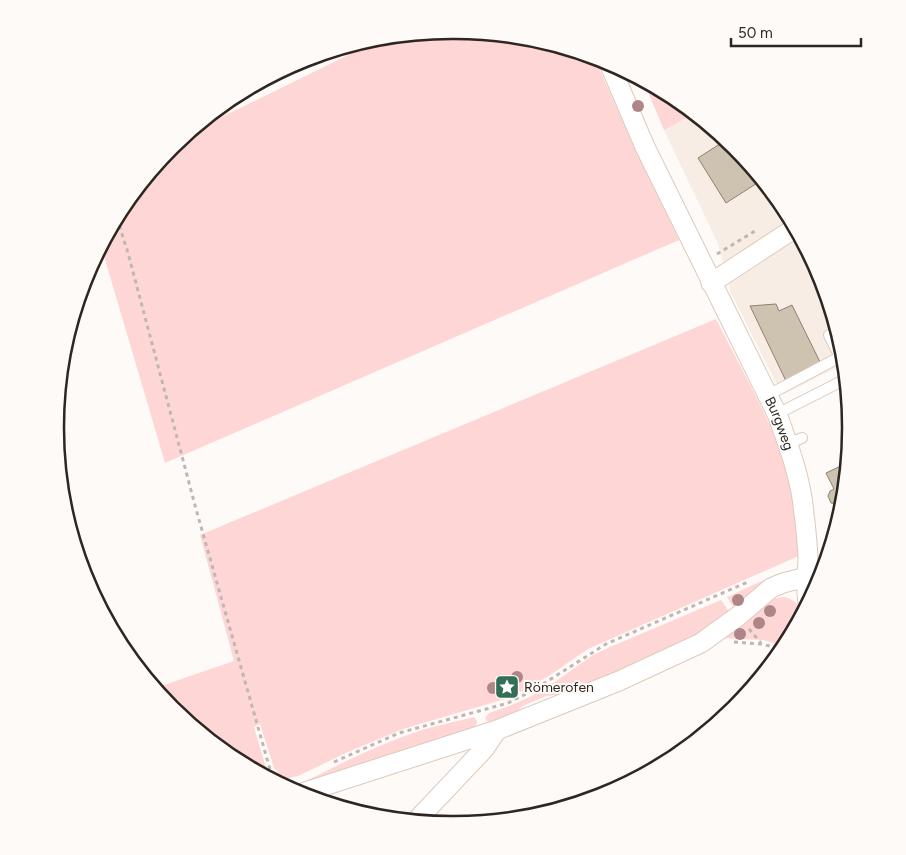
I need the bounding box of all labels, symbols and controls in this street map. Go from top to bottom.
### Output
scale bar [731,15,861,47]
text: 50 m [738,24,773,42]
street label: Burgweg [761,394,798,452]
place icon: Römerofen [494,674,520,700]
place label: Römerofen [524,679,594,696]

